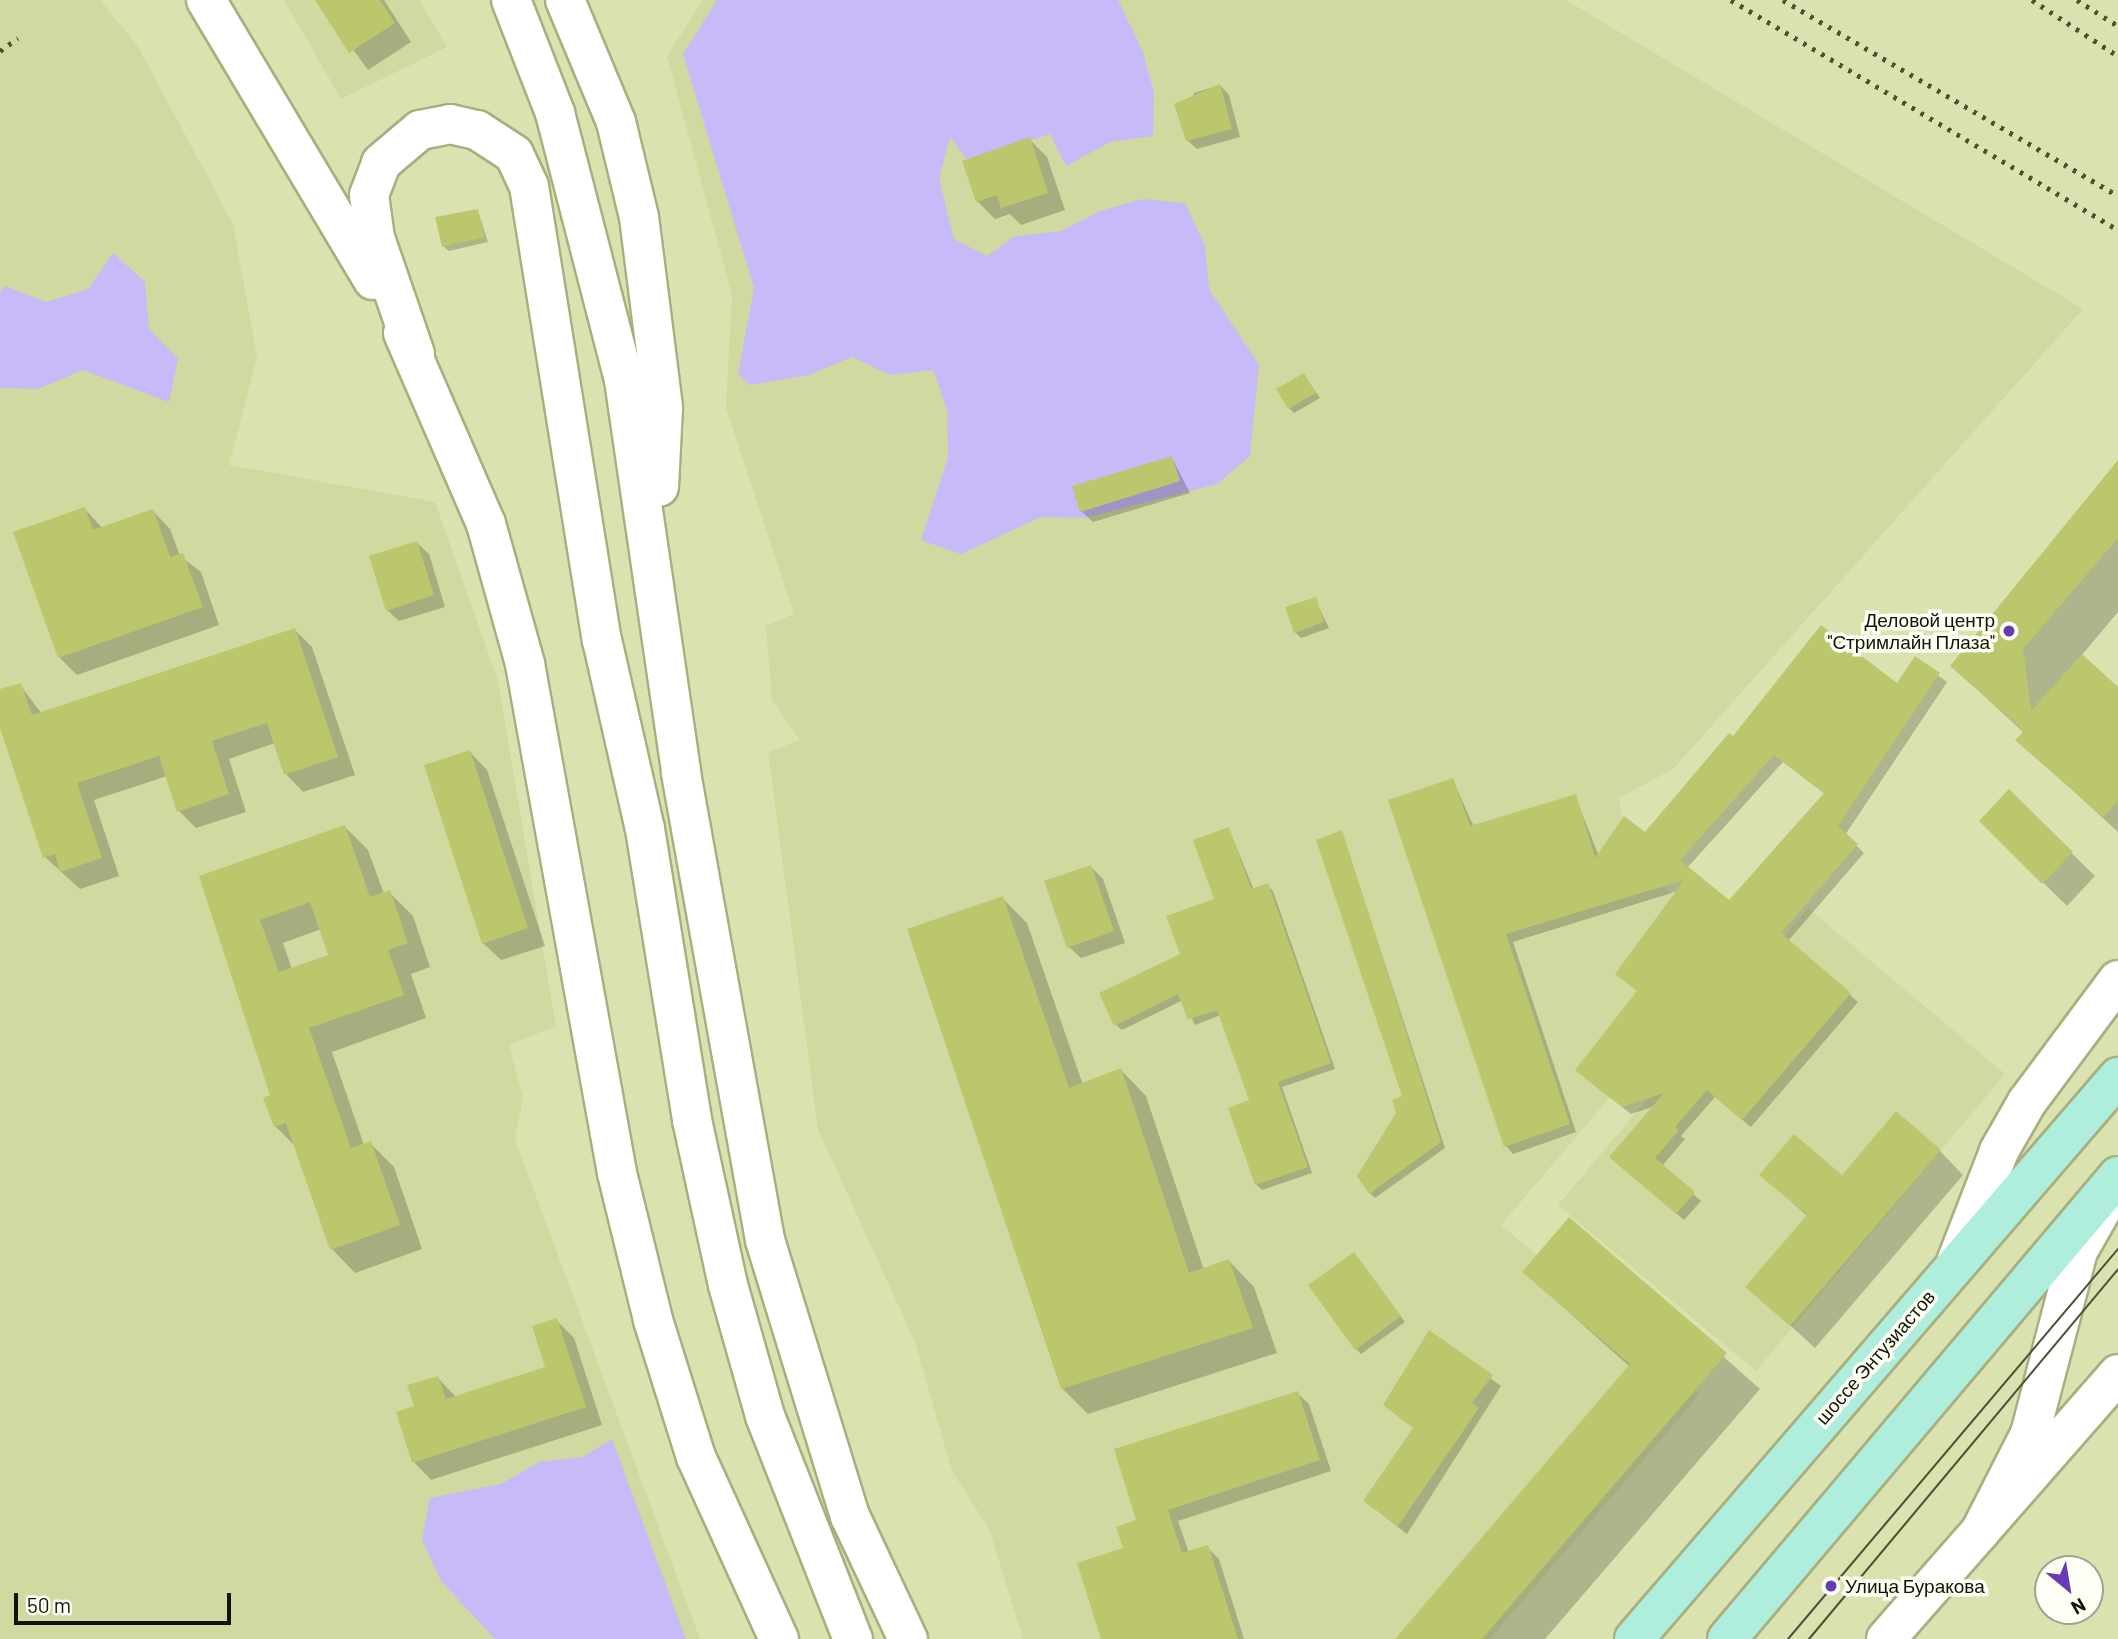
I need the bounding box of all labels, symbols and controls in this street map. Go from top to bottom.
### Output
place label: Деловой центр "Стримлайн Плаза" [1827,609,1995,653]
marker: Деловой центр "Стримлайн Плаза" [2001,623,2017,639]
street label: шоссе Энтузиастов [1811,1285,1939,1429]
north arrow [2034,1555,2104,1625]
place label: Улица Буракова [1845,1575,1985,1597]
marker: Улица Буракова [1823,1578,1839,1594]
scale bar [18,1580,234,1624]
text: 50 m [27,1592,71,1617]
text: N [2068,1594,2090,1620]

